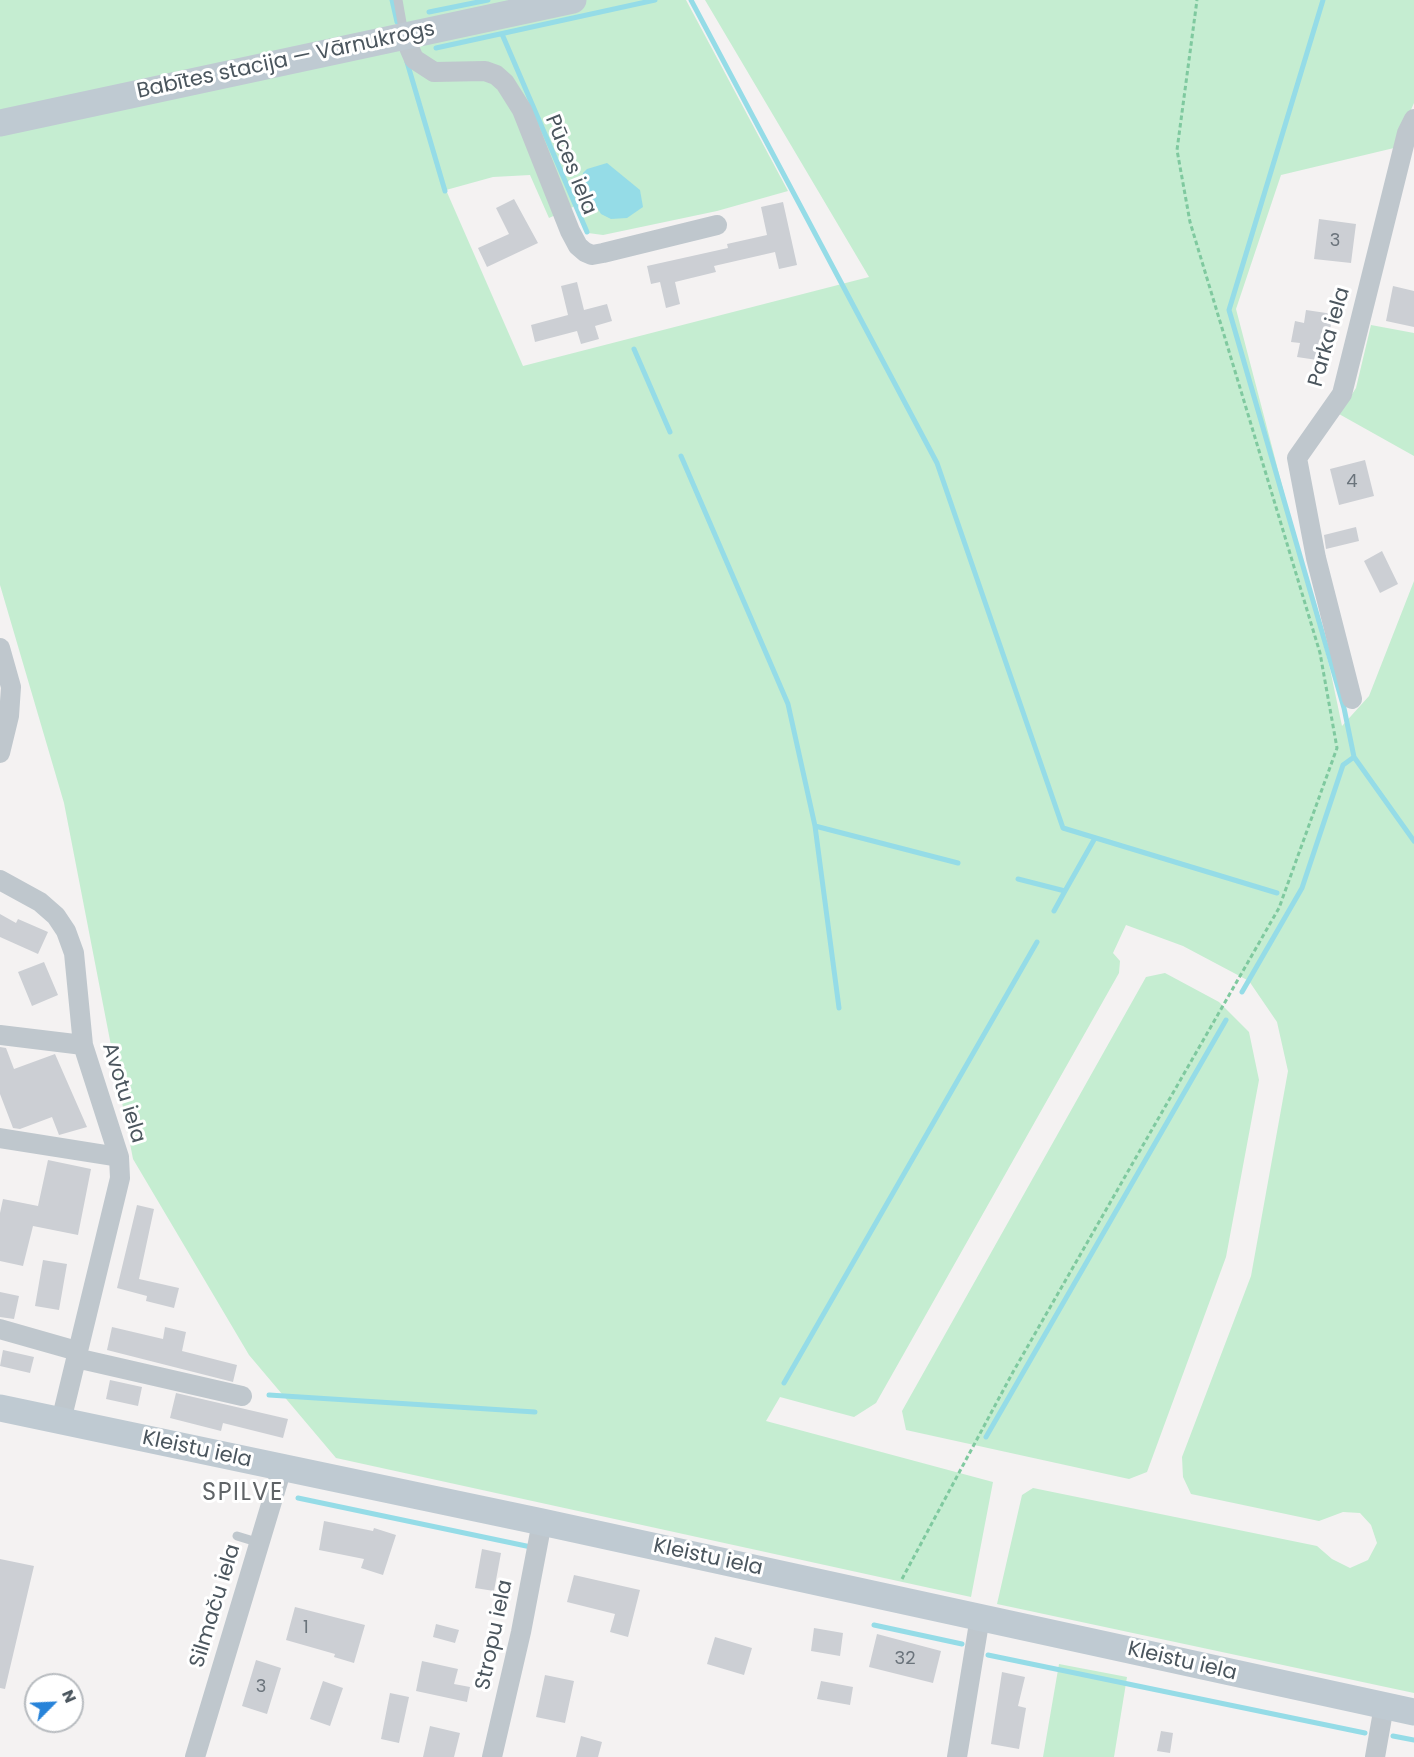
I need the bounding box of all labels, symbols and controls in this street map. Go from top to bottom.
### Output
street label: Babītes stacija — Vārnukrogs [135,17,437,105]
street label: Pūces iela [539,111,601,219]
house number: 3 [1330,230,1340,252]
street label: Parka iela [1304,284,1356,390]
house number: 4 [1346,471,1358,493]
street label: Avotu iela [96,1040,150,1146]
street label: Kleistu iela [140,1426,254,1474]
district label: SPILVE [202,1480,284,1508]
street label: Kleistu iela [651,1534,765,1582]
street label: Silmaču iela [185,1541,247,1671]
street label: Stropu iela [471,1578,519,1692]
house number: 1 [303,1617,309,1639]
street label: Kleistu iela [1125,1637,1239,1687]
house number: 32 [895,1648,915,1670]
north arrow [24,1673,84,1733]
house number: 3 [256,1676,266,1698]
text: N [56,1686,82,1706]

